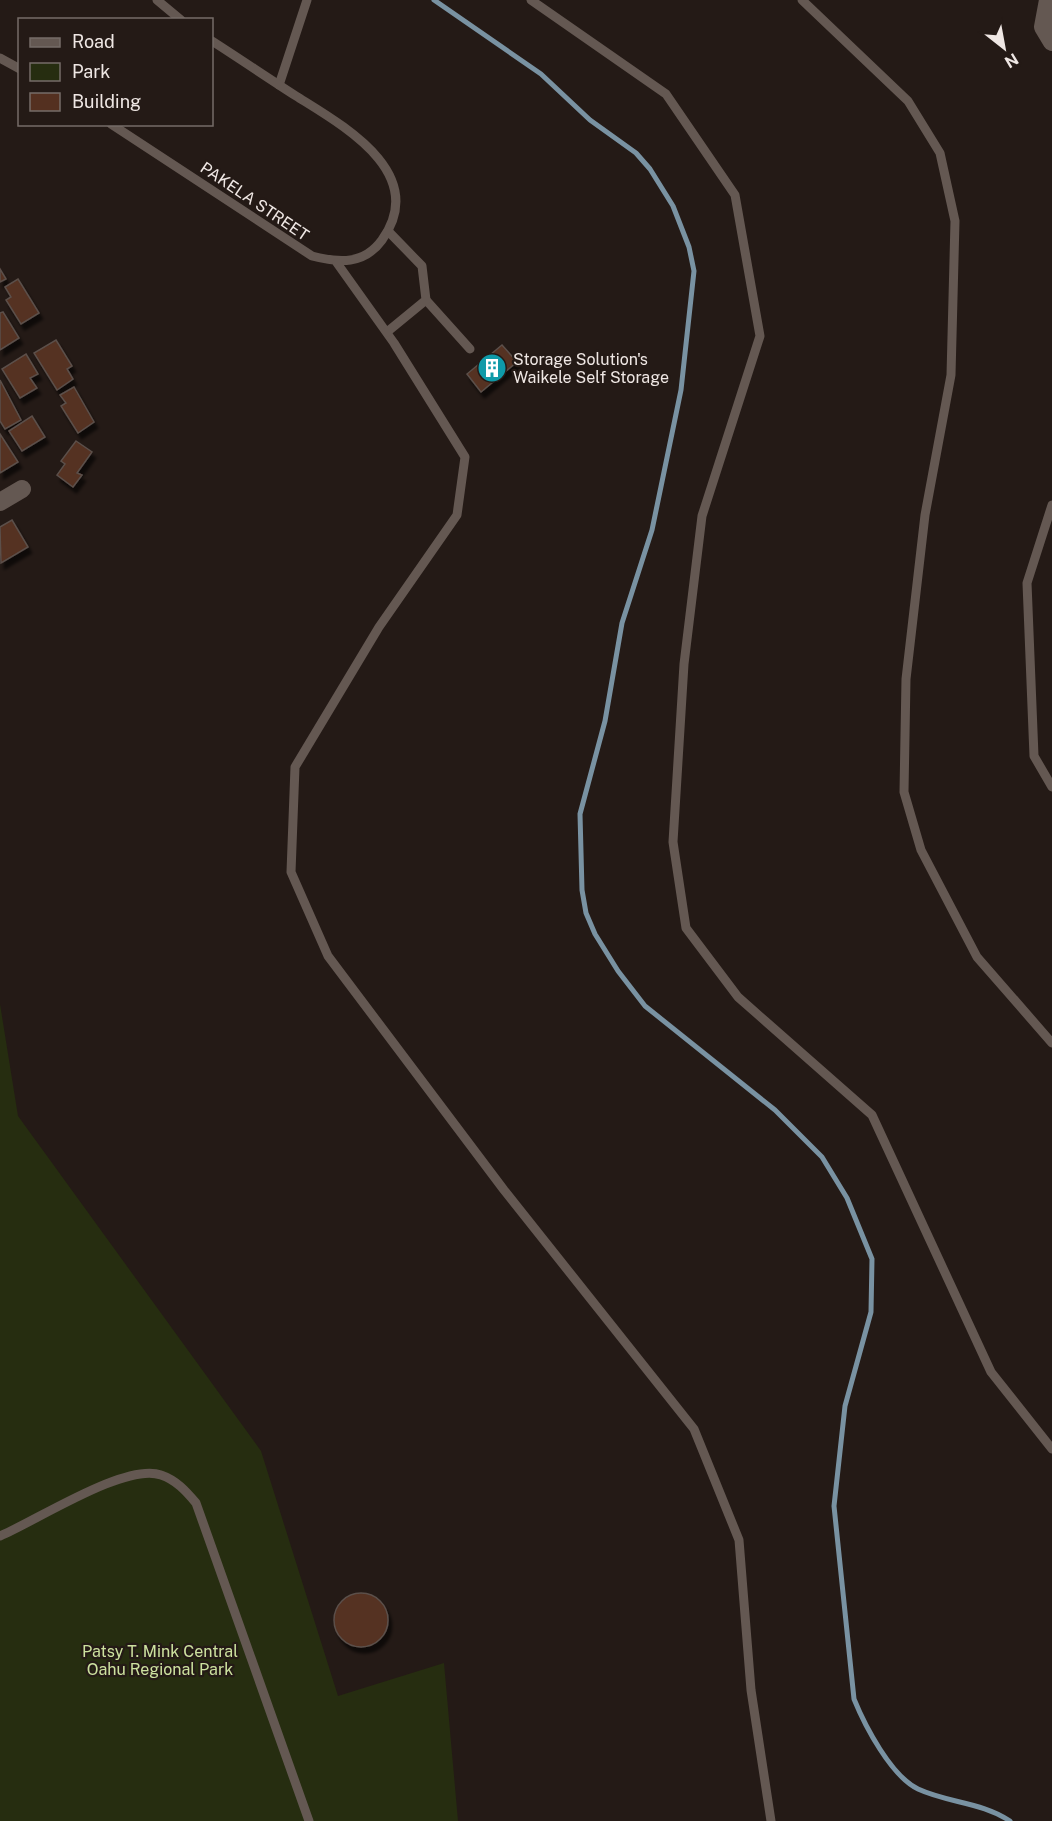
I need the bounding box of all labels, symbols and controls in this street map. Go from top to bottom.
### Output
legend [18,18,213,126]
north arrow [974,18,1034,78]
text: Road [72,31,115,52]
text: N [1001,49,1022,72]
text: Park [72,61,110,82]
text: Building [72,91,141,112]
street label: PAKELA STREET [197,158,313,245]
place label: Storage Solution's Waikele Self Storage [513,350,669,387]
building icon: Storage Solution's Waikele Self Storage [476,352,508,384]
park label: Patsy T. Mink Central Oahu Regional Park [82,1642,238,1679]

